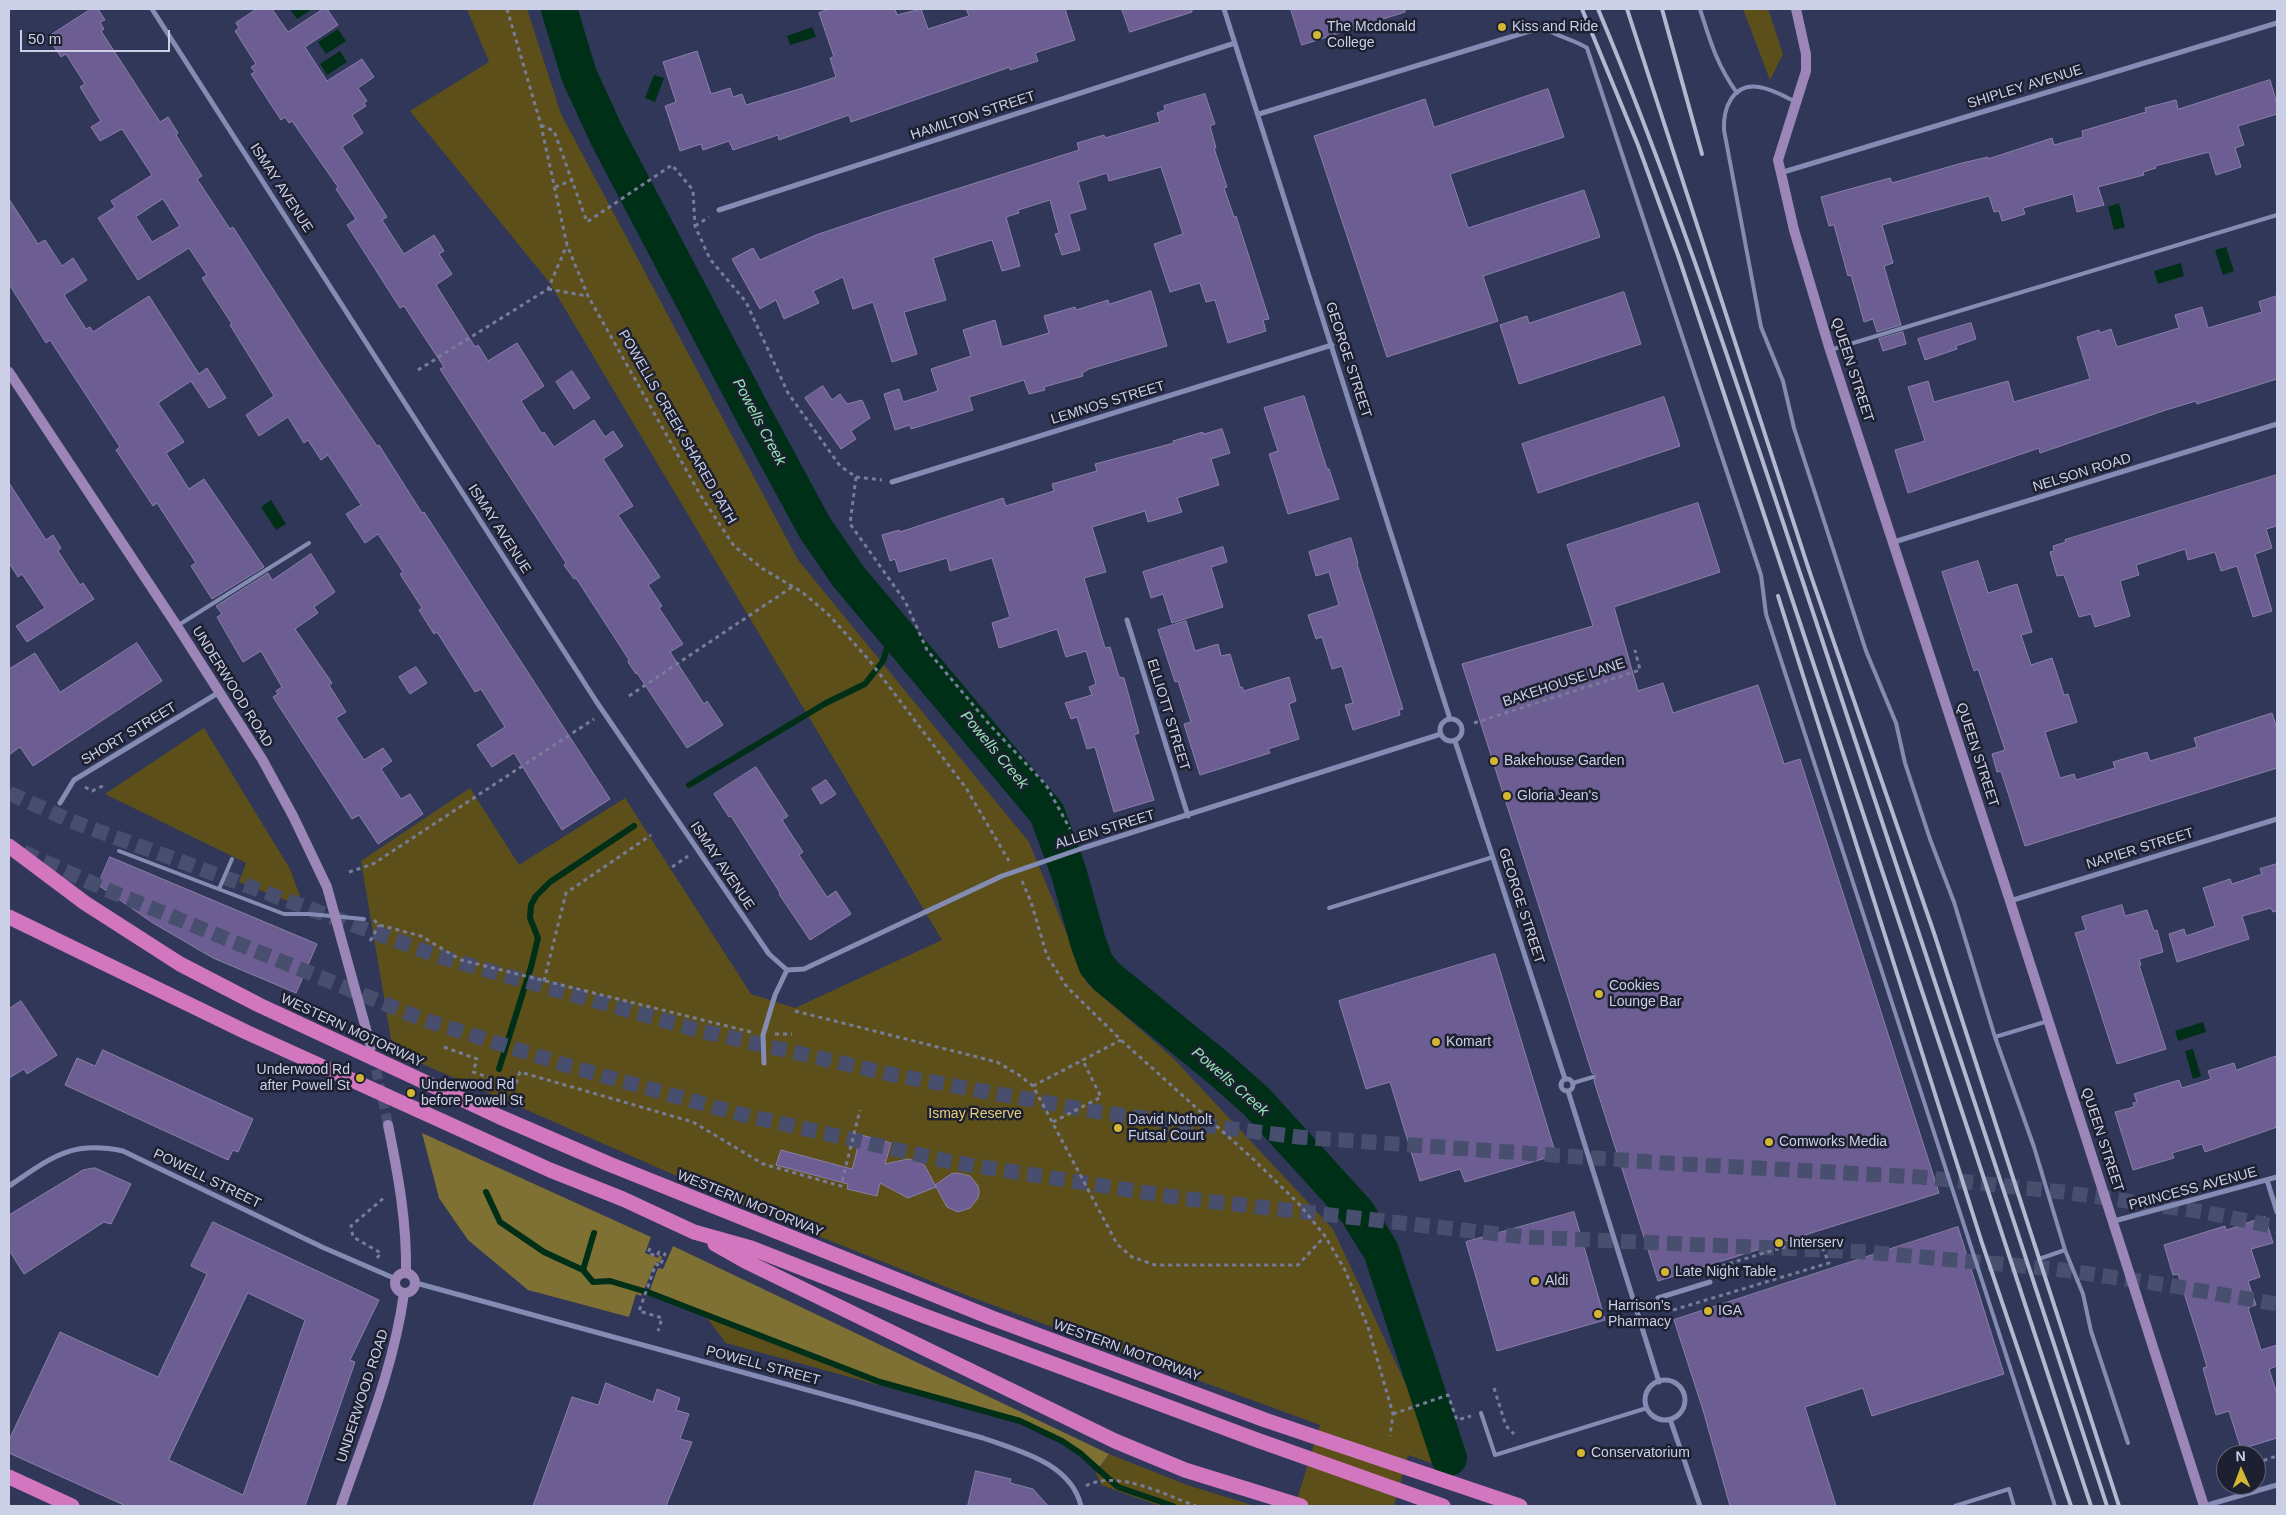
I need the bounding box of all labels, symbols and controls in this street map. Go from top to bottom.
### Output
place label: The Mcdonald College [1327,19,1416,52]
place label: Kiss and Ride [1512,19,1598,35]
scale bar [22,20,172,52]
marker: Kiss and Ride [1496,21,1508,33]
marker: The Mcdonald College [1311,29,1323,41]
text: 50 m [28,30,61,47]
street label: SHIPLEY AVENUE [1965,61,2085,113]
street label: HAMILTON STREET [909,88,1037,144]
street label: ISMAY AVENUE [246,140,316,236]
street label: GEORGE STREET [1321,300,1375,420]
street label: QUEEN STREET [1827,316,1877,424]
street label: POWELLS CREEK SHARED PATH [614,327,740,527]
water label: Powells Creek [729,375,789,469]
street label: LEMNOS STREET [1049,378,1167,428]
street label: NELSON ROAD [2031,450,2133,496]
street label: ISMAY AVENUE [464,481,534,577]
street label: UNDERWOOD ROAD [188,624,276,750]
street label: BAKEHOUSE LANE [1501,655,1627,711]
street label: ELLIOTT STREET [1143,657,1193,773]
street label: SHORT STREET [78,699,180,769]
street label: QUEEN STREET [1952,701,2002,809]
water label: Powells Creek [956,707,1032,793]
place label: Bakehouse Garden [1504,753,1625,769]
marker: Bakehouse Garden [1488,755,1500,767]
place label: Gloria Jean's [1517,788,1598,804]
marker: Gloria Jean's [1501,790,1513,802]
street label: ALLEN STREET [1053,807,1157,853]
street label: ISMAY AVENUE [686,819,758,913]
street label: NAPIER STREET [2084,825,2196,873]
street label: GEORGE STREET [1494,846,1548,966]
place label: Cookies Lounge Bar [1609,978,1681,1010]
marker: Cookies Lounge Bar [1593,988,1605,1000]
street label: WESTERN MOTORWAY [278,990,426,1072]
place label: Komart [1446,1034,1491,1050]
marker: Komart [1430,1036,1442,1048]
water label: Powells Creek [1188,1044,1272,1120]
place label: Underwood Rd after Powell St [257,1062,350,1094]
marker: Underwood Rd after Powell St [354,1072,366,1084]
place label: Underwood Rd before Powell St [421,1077,523,1110]
street label: QUEEN STREET [2077,1086,2127,1194]
marker: Underwood Rd before Powell St [405,1087,417,1099]
park label: Ismay Reserve [928,1106,1022,1122]
place label: David Notholt Futsal Court [1128,1112,1212,1144]
marker: David Notholt Futsal Court [1112,1122,1124,1134]
place label: Comworks Media [1779,1134,1887,1150]
marker: Comworks Media [1763,1136,1775,1148]
street label: POWELL STREET [151,1146,263,1212]
street label: PRINCESS AVENUE [2127,1164,2259,1214]
street label: WESTERN MOTORWAY [675,1167,825,1241]
place label: Interserv [1789,1235,1843,1251]
marker: Interserv [1773,1237,1785,1249]
place label: Late Night Table [1675,1264,1776,1280]
marker: Late Night Table [1659,1266,1671,1278]
place label: Aldi [1545,1273,1568,1289]
marker: Aldi [1529,1275,1541,1287]
place label: Harrison's Pharmacy [1608,1298,1671,1330]
place label: IGA [1718,1303,1742,1319]
marker: IGA [1702,1305,1714,1317]
marker: Harrison's Pharmacy [1592,1308,1604,1320]
street label: WESTERN MOTORWAY [1051,1316,1203,1386]
street label: UNDERWOOD ROAD [334,1327,392,1465]
street label: POWELL STREET [704,1343,822,1389]
place label: Conservatorium [1591,1445,1690,1461]
north arrow [2216,1445,2266,1495]
marker: Conservatorium [1575,1447,1587,1459]
text: N [2235,1448,2246,1464]

